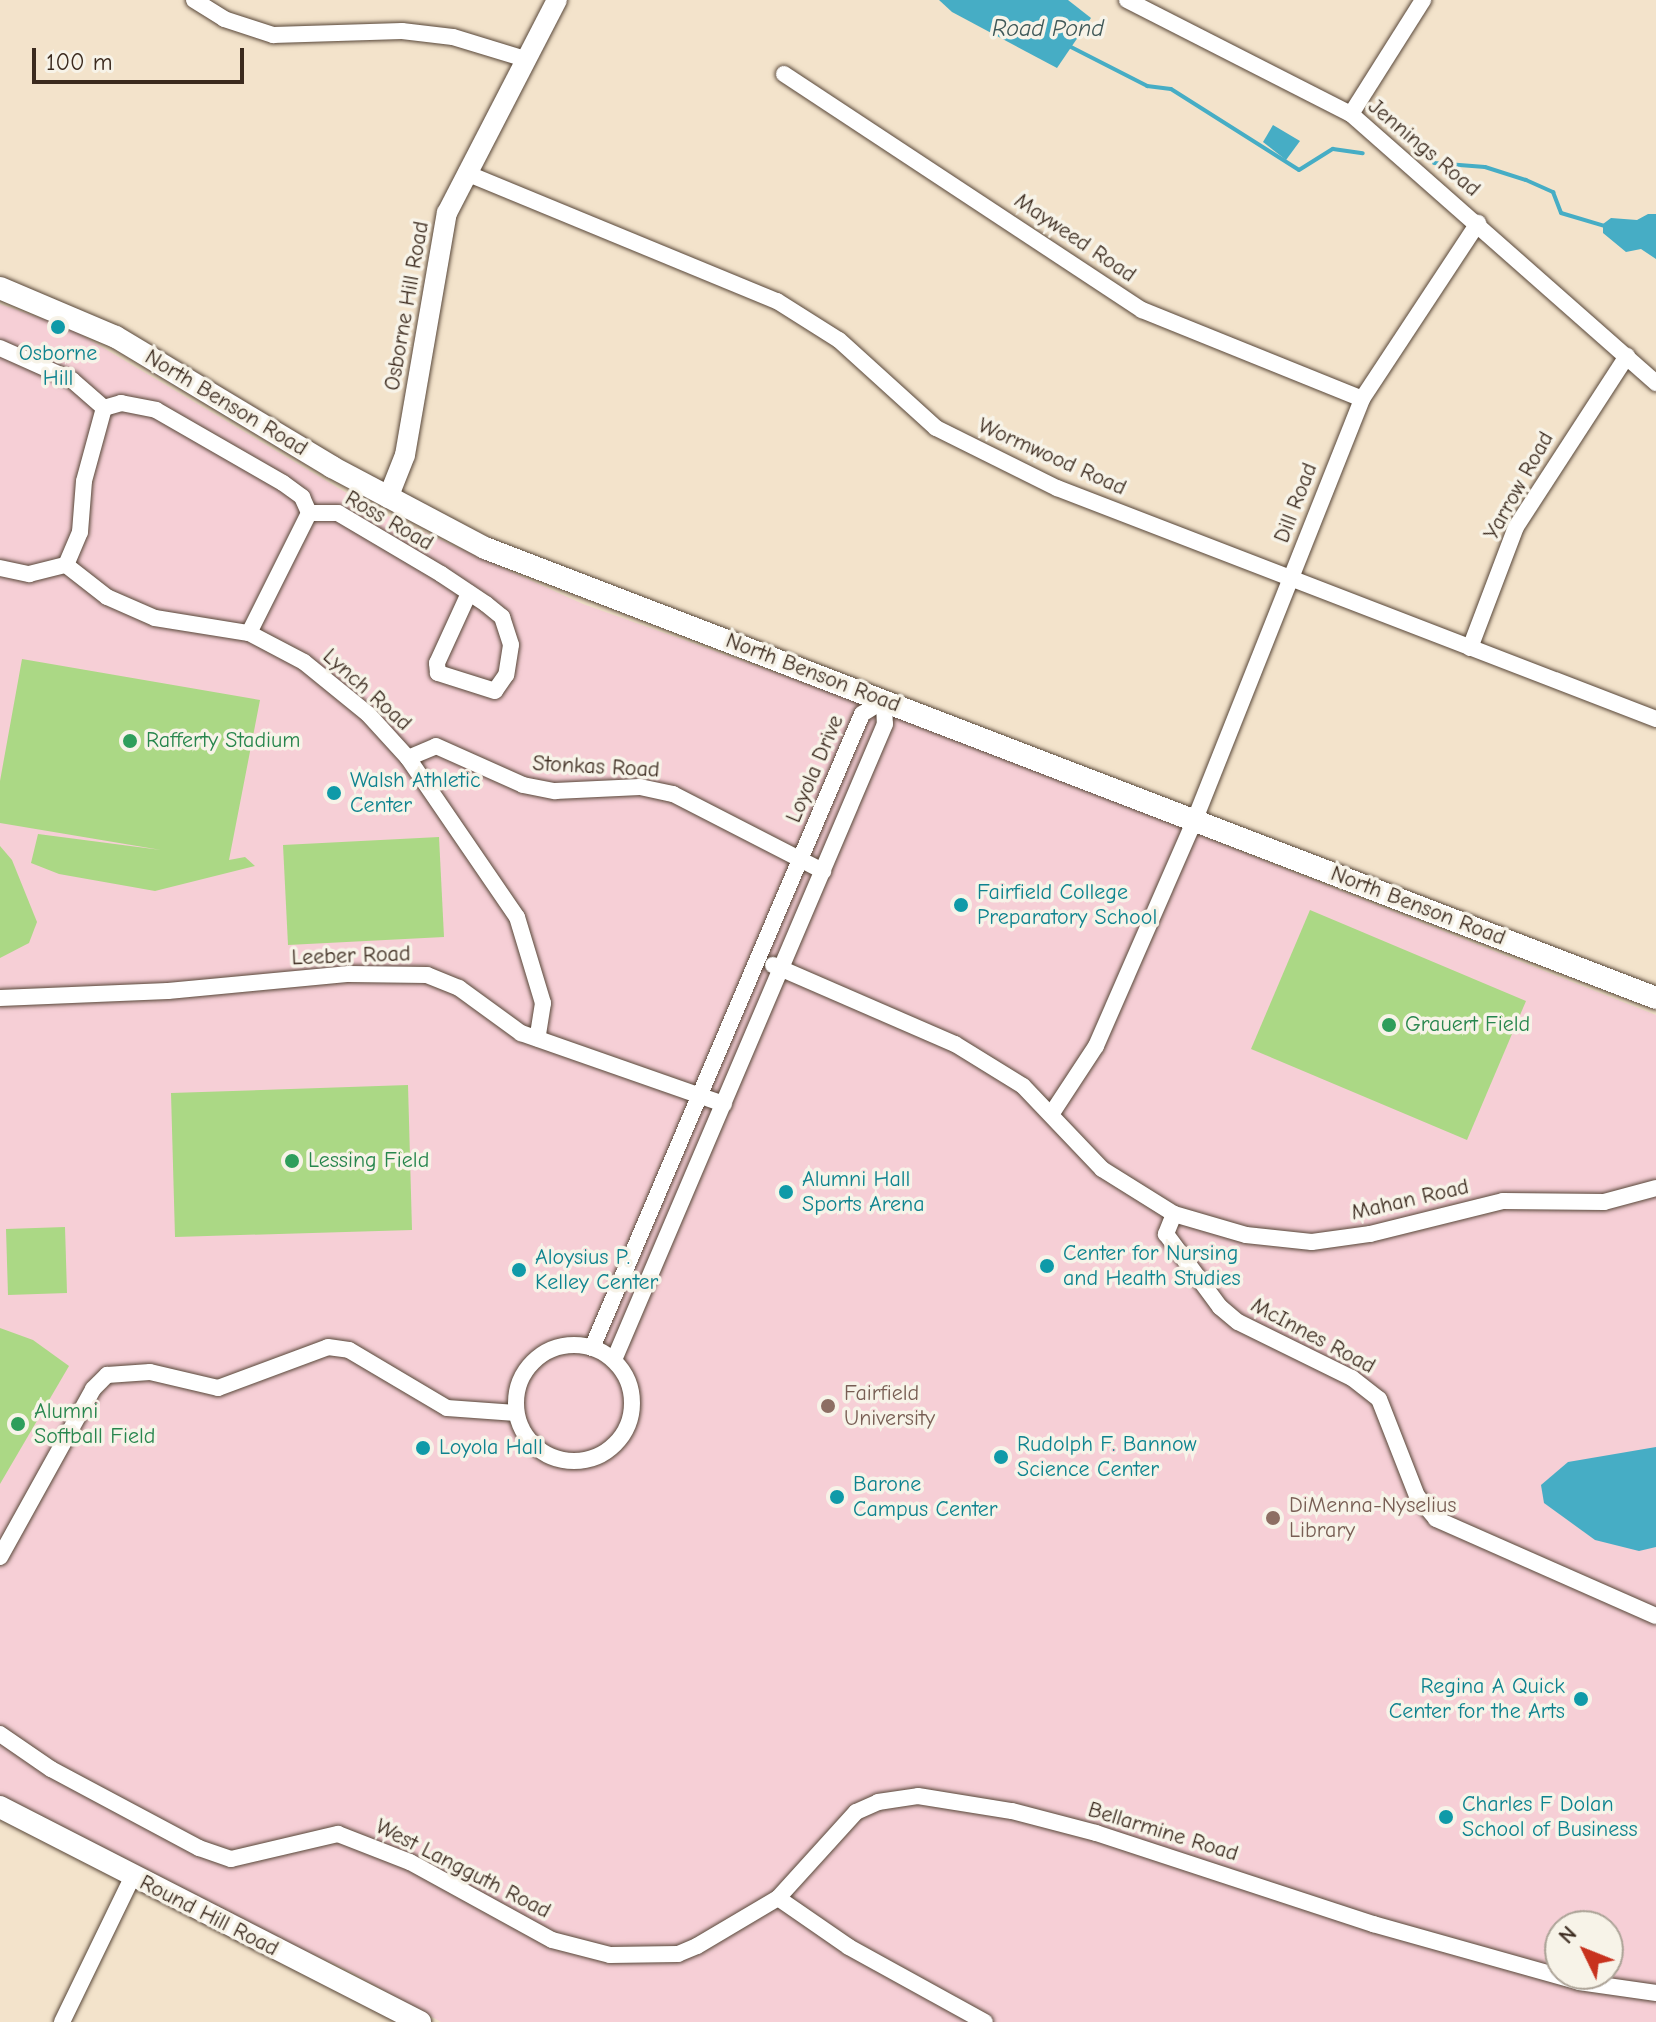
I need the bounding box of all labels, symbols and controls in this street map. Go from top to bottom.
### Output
water label: Road Pond [992,15,1104,43]
scale bar [36,32,248,82]
text: 100 m [46,48,113,76]
street label: Jennings Road [1363,93,1485,203]
street label: Mayweed Road [1009,188,1141,288]
street label: Osborne Hill Road [379,219,435,393]
marker: Osborne Hill [49,318,67,336]
place label: Osborne Hill [19,340,97,392]
street label: North Benson Road [140,344,312,462]
street label: Wormwood Road [974,413,1130,501]
street label: Yarrow Road [1478,427,1560,545]
street label: Dill Road [1269,459,1323,547]
street label: Ross Road [340,485,438,557]
street label: North Benson Road [722,628,904,718]
street label: Lynch Road [317,643,417,737]
street label: Loyola Drive [781,711,849,827]
place label: Rafferty Stadium [146,728,301,754]
marker: Rafferty Stadium [121,732,139,750]
street label: Stonkas Road [532,750,660,784]
place label: Walsh Athletic Center [350,767,481,818]
marker: Walsh Athletic Center [325,784,343,802]
street label: North Benson Road [1327,861,1509,951]
place label: Fairfield College Preparatory School [977,879,1157,930]
marker: Fairfield College Preparatory School [952,896,970,914]
street label: Leeber Road [291,941,411,971]
place label: Grauert Field [1405,1012,1530,1038]
marker: Grauert Field [1380,1016,1398,1034]
place label: Lessing Field [308,1148,429,1174]
marker: Lessing Field [283,1152,301,1170]
place label: Alumni Hall Sports Arena [802,1166,925,1218]
street label: Mahan Road [1349,1174,1471,1226]
marker: Alumni Hall Sports Arena [777,1183,795,1201]
place label: Center for Nursing and Health Studies [1063,1240,1241,1292]
place label: Aloysius P. Kelley Center [535,1244,658,1296]
marker: Center for Nursing and Health Studies [1038,1257,1056,1275]
marker: Aloysius P. Kelley Center [510,1261,528,1279]
street label: McInnes Road [1246,1292,1380,1380]
place label: Fairfield University [844,1380,935,1432]
marker: Fairfield University [819,1397,837,1415]
place label: Alumni Softball Field [34,1398,155,1450]
marker: Alumni Softball Field [9,1415,27,1433]
place label: Rudolph F. Bannow Science Center [1017,1431,1197,1482]
place label: Loyola Hall [439,1435,543,1461]
marker: Loyola Hall [414,1439,432,1457]
marker: Rudolph F. Bannow Science Center [992,1448,1010,1466]
place label: Barone Campus Center [853,1471,998,1522]
marker: Barone Campus Center [828,1488,846,1506]
place label: DiMenna-Nyselius Library [1289,1492,1456,1544]
marker: DiMenna-Nyselius Library [1264,1509,1282,1527]
place label: Regina A Quick Center for the Arts [1389,1673,1565,1724]
marker: Regina A Quick Center for the Arts [1572,1690,1590,1708]
place label: Charles F Dolan School of Business [1462,1791,1638,1842]
street label: Bellarmine Road [1085,1797,1241,1867]
marker: Charles F Dolan School of Business [1437,1808,1455,1826]
street label: West Langguth Road [371,1813,555,1925]
street label: Round Hill Road [135,1870,283,1962]
north arrow [1544,1910,1624,1990]
text: N [1554,1921,1582,1949]

